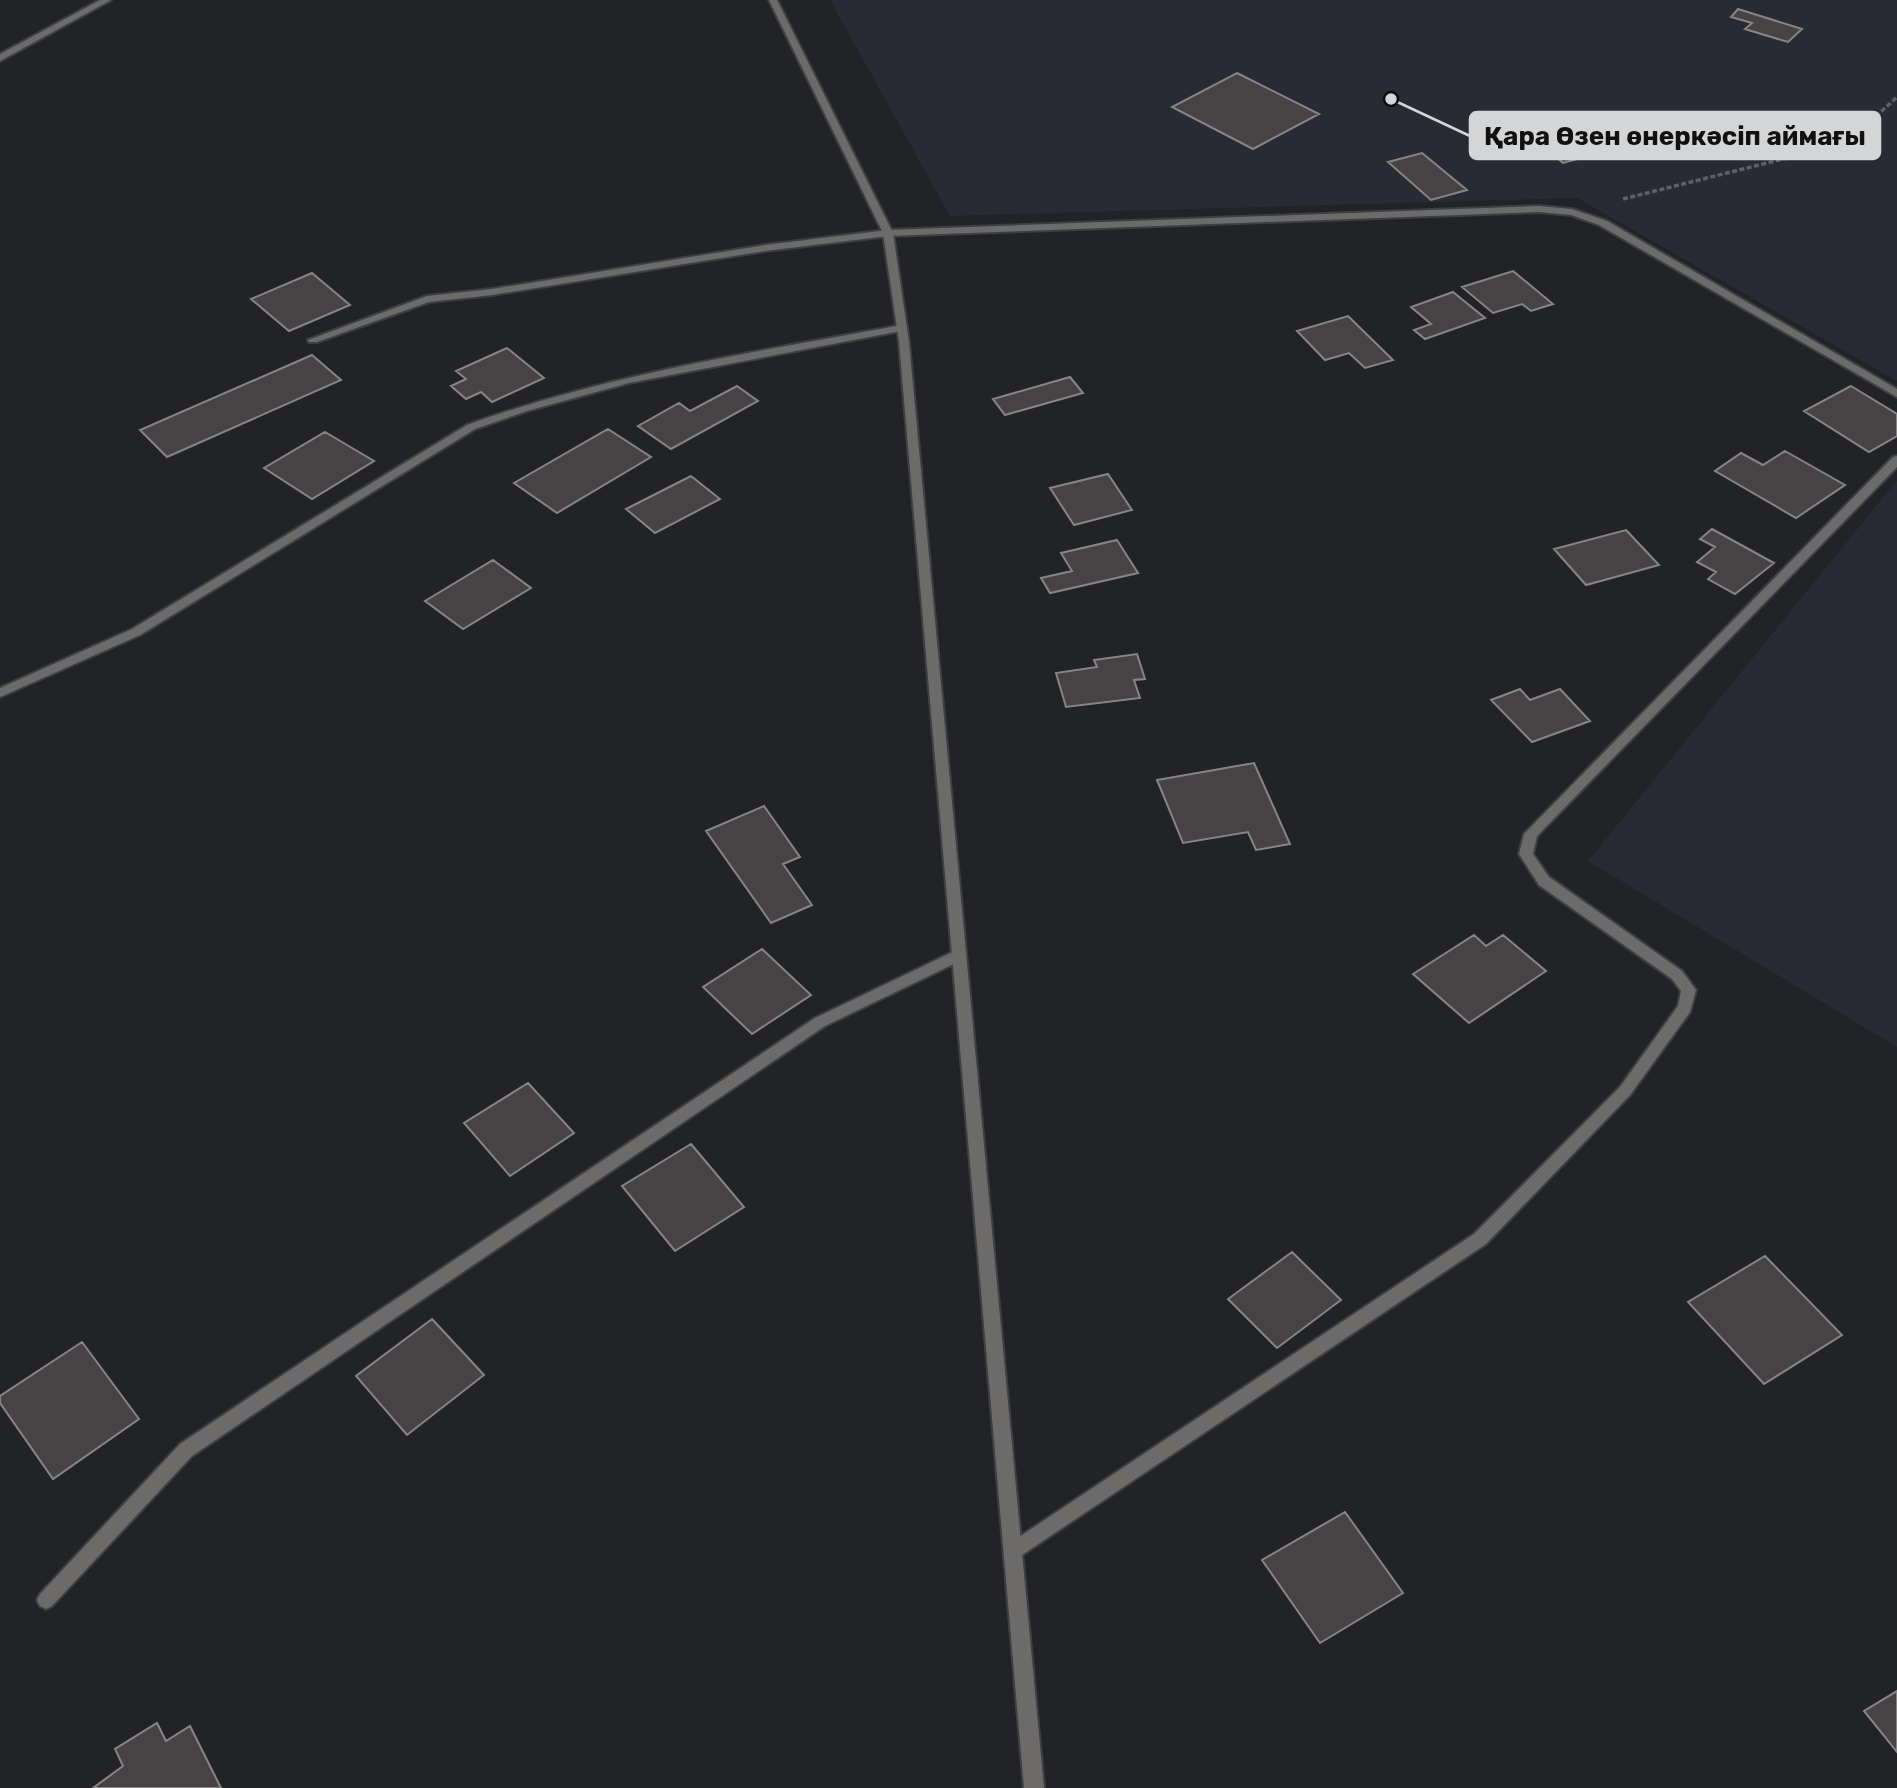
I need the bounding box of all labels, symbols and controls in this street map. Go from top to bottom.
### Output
callout: Қара Өзен өнеркәсіп аймағы [1470,112,1880,159]
text: Қара Өзен өнеркәсіп аймағы [1484,121,1866,152]

